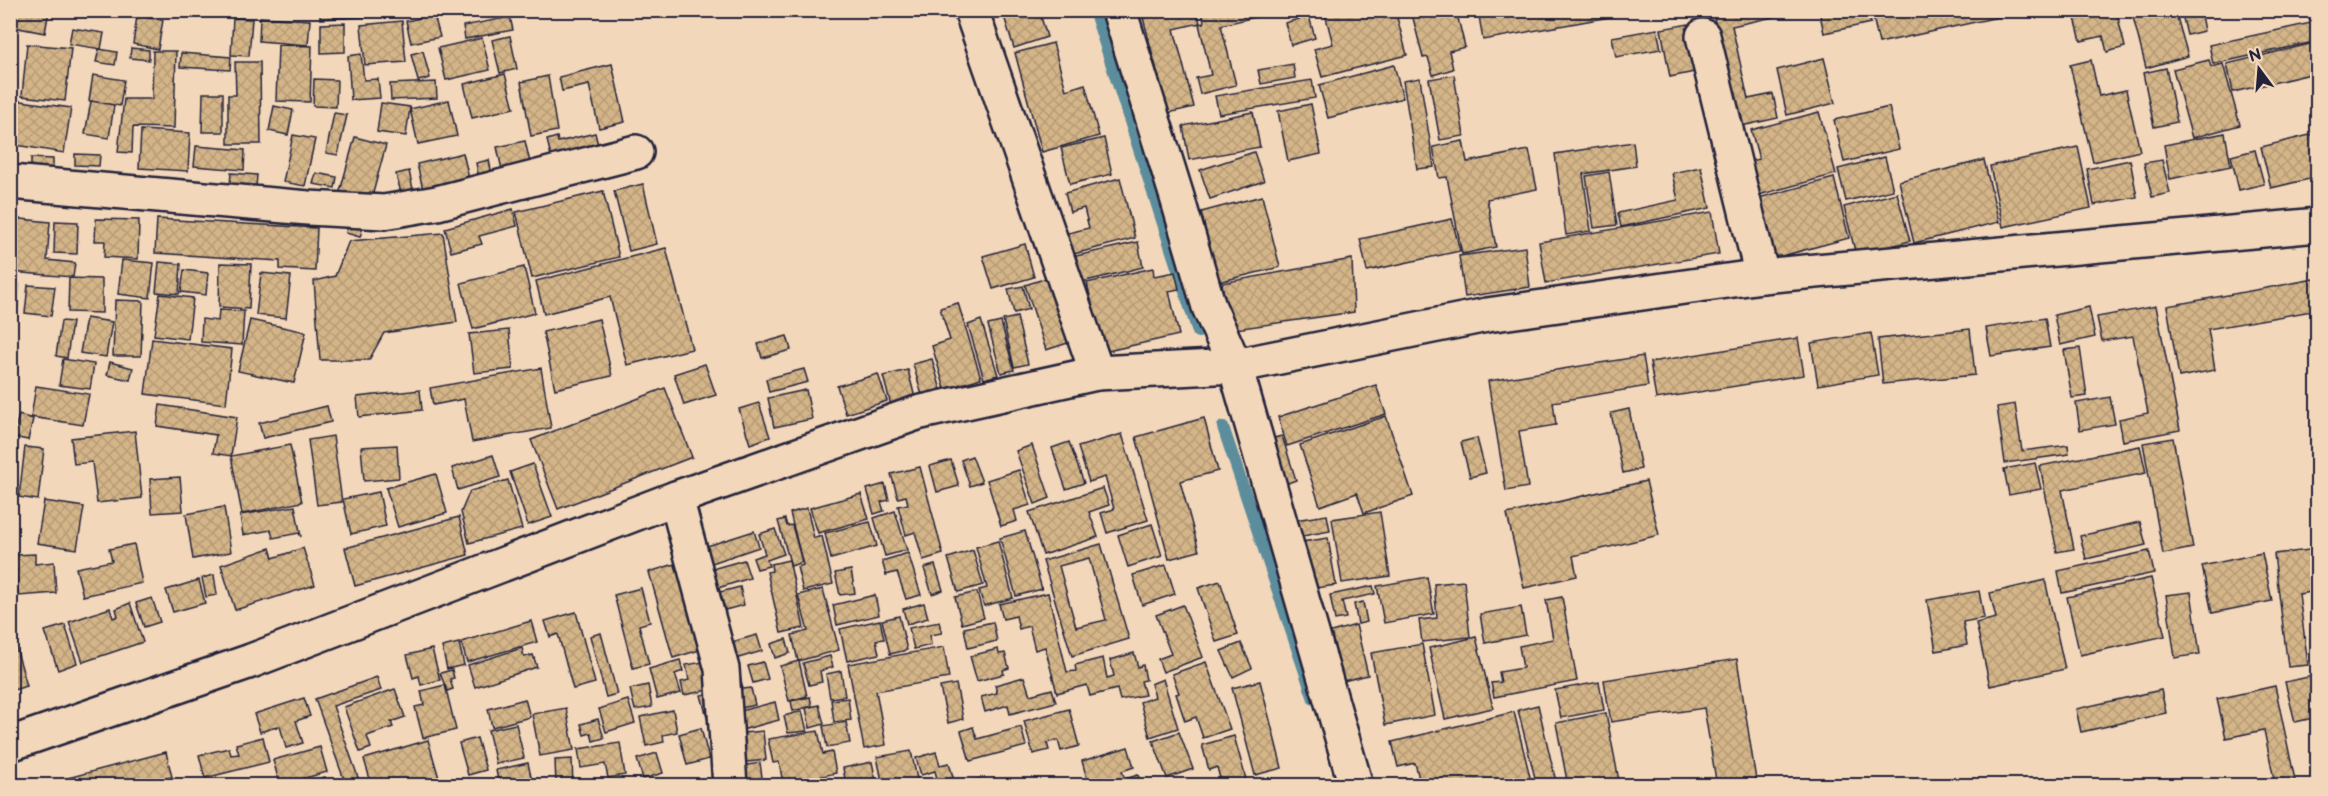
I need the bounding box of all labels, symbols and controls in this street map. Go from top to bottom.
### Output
north arrow [2229,39,2289,99]
text: N [2247,45,2264,67]

